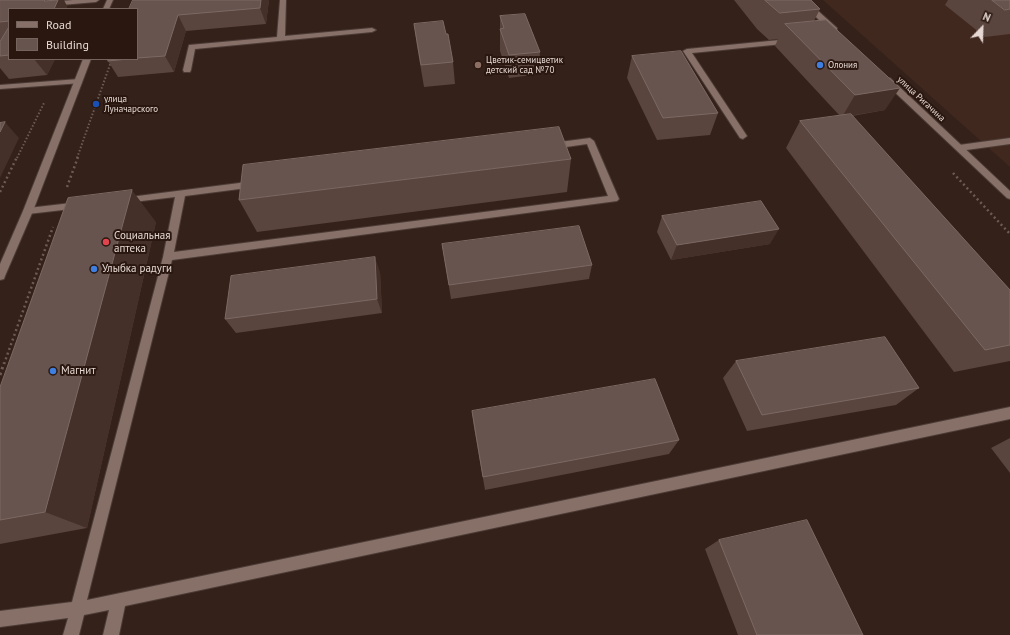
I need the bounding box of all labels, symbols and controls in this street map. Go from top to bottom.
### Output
legend [8,8,138,60]
north arrow [962,8,1002,48]
text: N [981,9,993,25]
text: Road [46,17,71,32]
text: Building [46,37,89,52]
place label: Цветик-семицветик детский сад №70 [486,55,563,76]
marker: Цветик-семицветик детский сад №70 [473,60,483,70]
marker: Олония [815,60,825,70]
place label: Олония [828,60,857,70]
street label: улица Ригачина [895,74,947,124]
place label: улица Луначарского [104,94,158,115]
marker: улица Луначарского [91,99,101,109]
place label: Социальная аптека [114,229,171,255]
marker: Социальная аптека [101,237,111,247]
place label: Улыбка радуги [102,262,172,276]
marker: Улыбка радуги [89,264,99,274]
place label: Магнит [61,364,96,378]
marker: Магнит [48,366,58,376]

